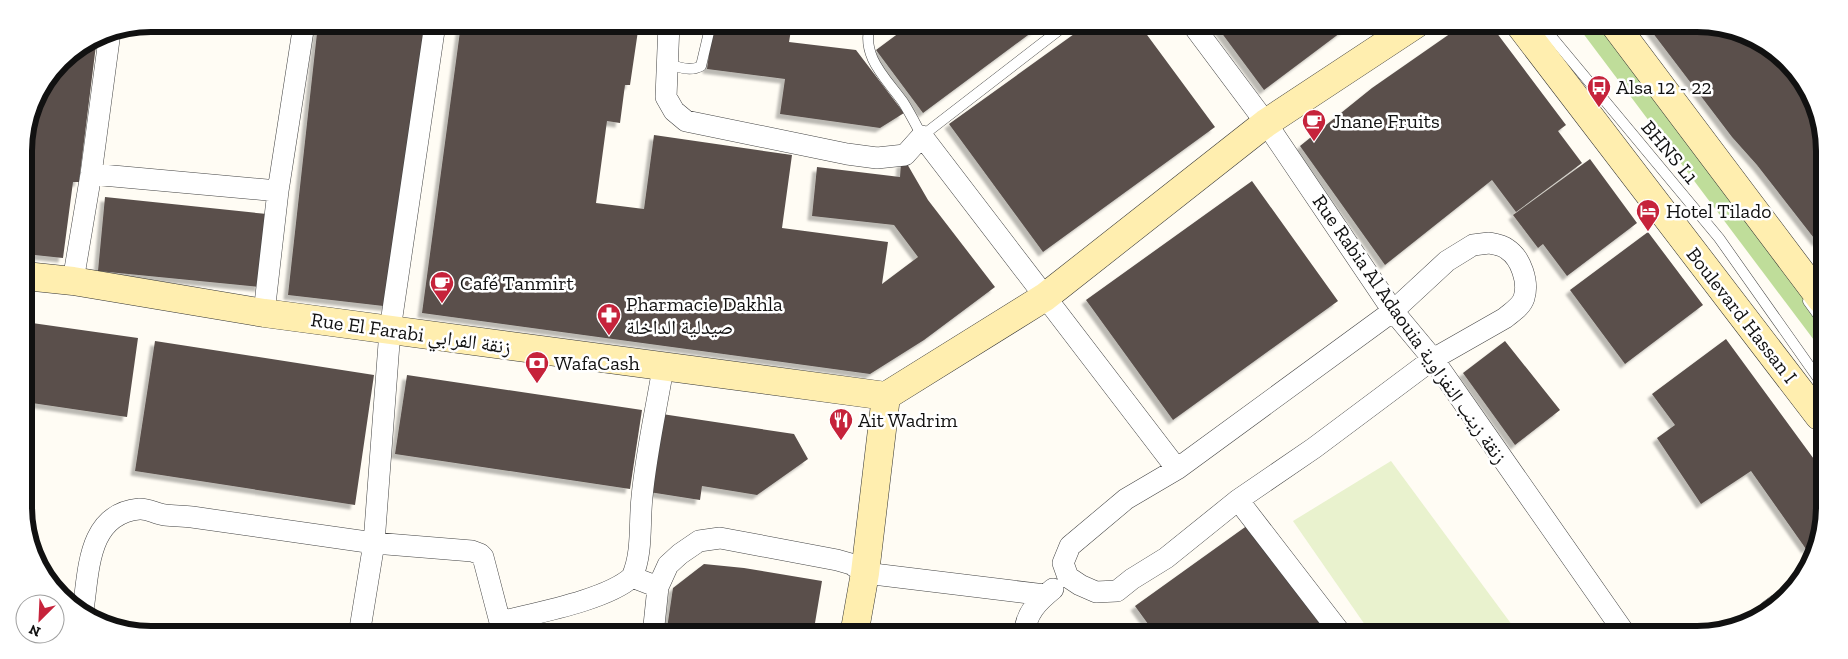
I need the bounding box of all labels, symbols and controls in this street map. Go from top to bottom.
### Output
bus stop icon: Alsa 12 - 22 [1586,74,1612,108]
place label: Alsa 12 - 22 [1616,75,1712,99]
cafe icon: Jnane Fruits [1301,108,1327,142]
place label: Jnane Fruits [1332,109,1440,133]
street label: BHNS L1 [1636,115,1704,189]
street label: Rue Rabia Al Adaouia زنقة زينب النفزاوية [1308,190,1512,468]
hotel icon: Hotel Tilado [1635,198,1661,232]
place label: Hotel Tilado [1666,199,1771,223]
street label: Boulevard Hassan I [1681,242,1803,388]
cafe icon: Café Tanmirt [429,270,455,304]
place label: Café Tanmirt [460,271,575,295]
place label: Pharmacie Dakhla صيدلية الداخلة [626,292,783,339]
pharmacy icon: Pharmacie Dakhla صيدلية الداخلة [596,302,622,336]
street label: Rue El Farabi زنقة الفرابي [309,307,513,363]
bank icon: WafaCash [524,350,550,384]
place label: WafaCash [554,351,641,375]
restaurant icon: Ait Wadrim [828,407,854,441]
place label: Ait Wadrim [858,408,958,432]
north arrow [15,594,65,644]
text: N [26,620,43,640]

